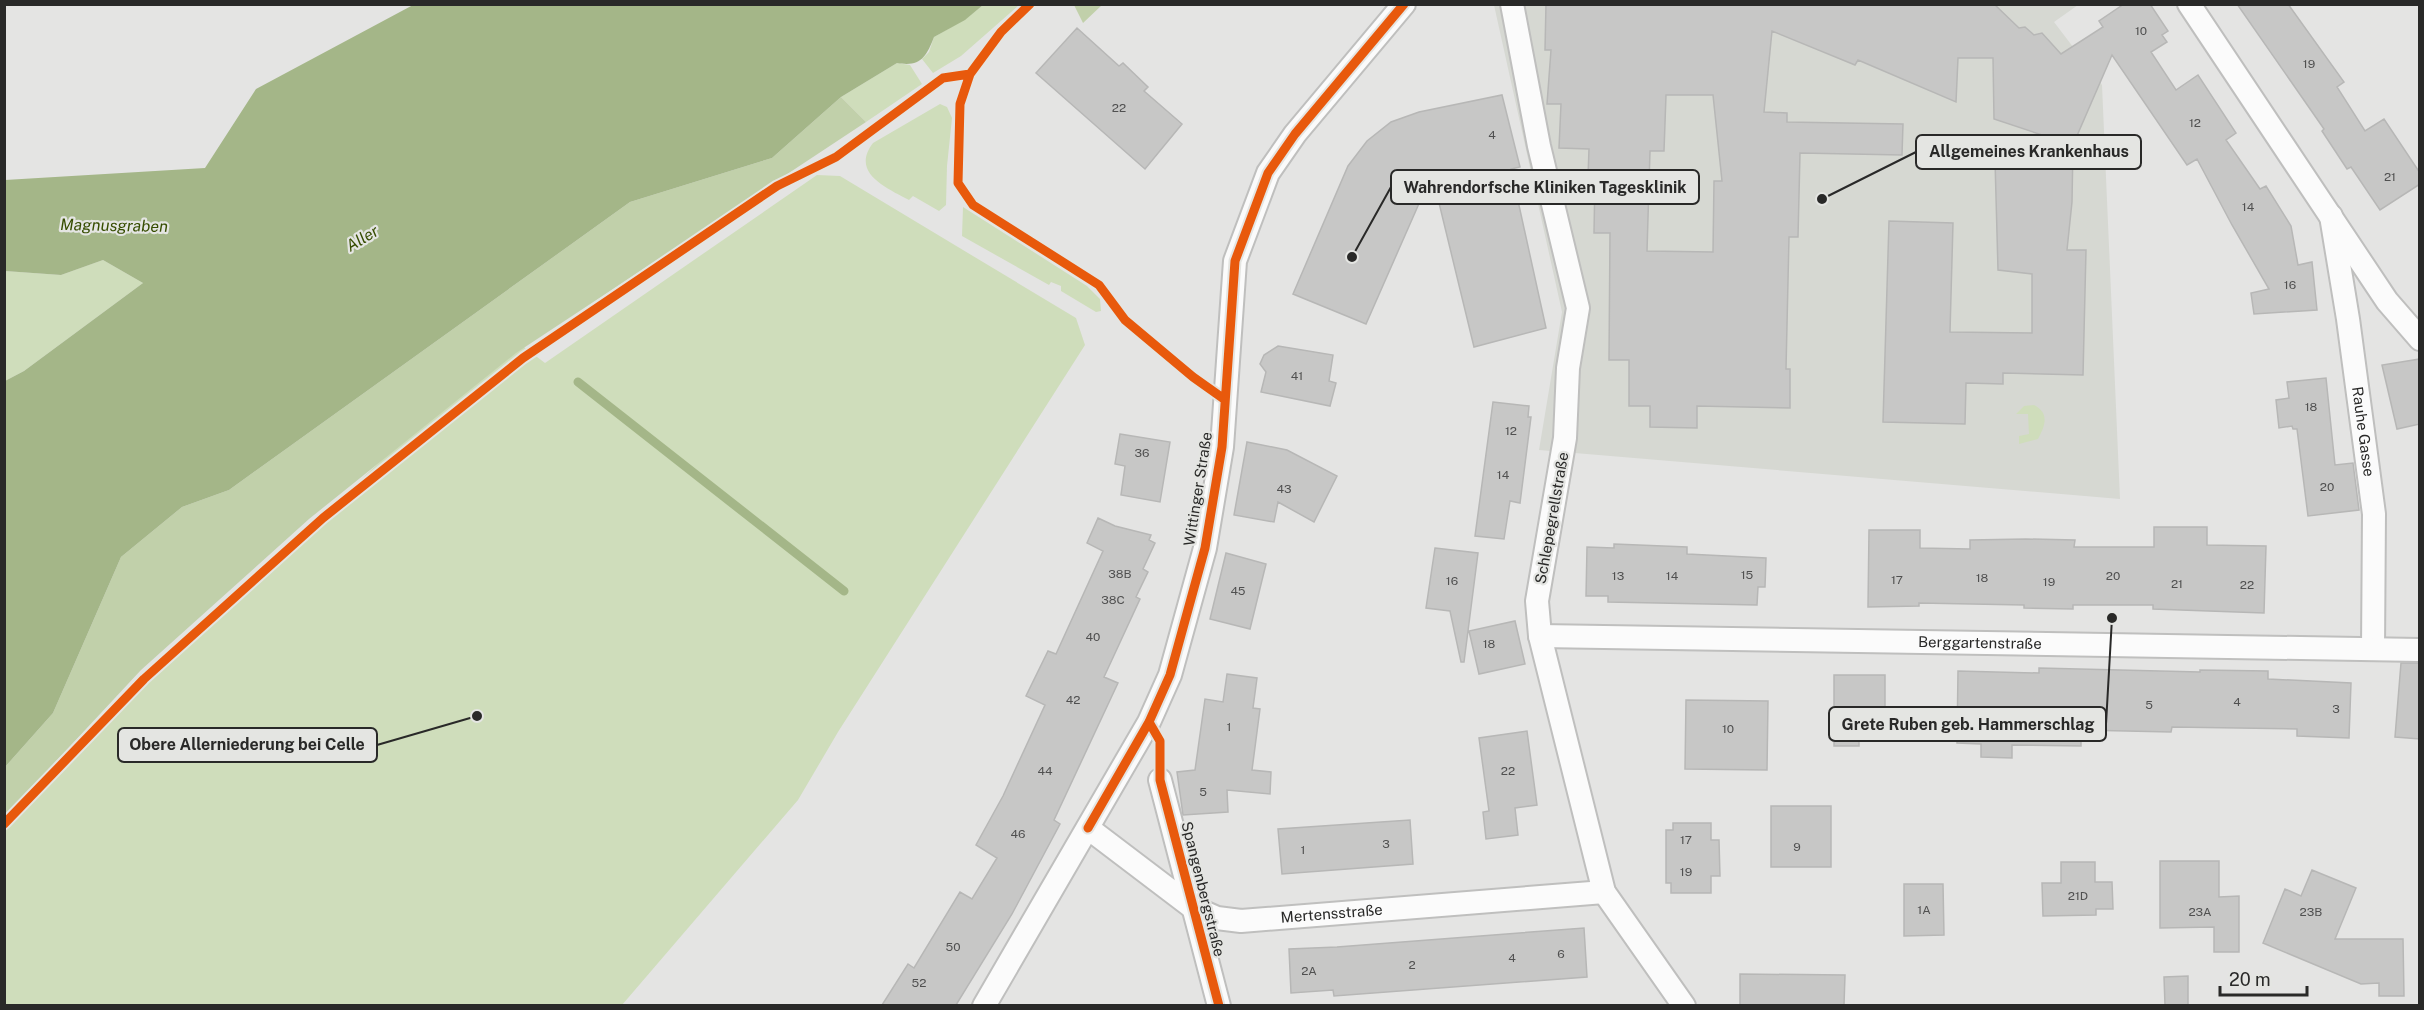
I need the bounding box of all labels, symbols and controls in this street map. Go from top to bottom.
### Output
house number: 10 [2135,24,2147,38]
house number: 19 [2303,57,2315,71]
house number: 22 [1112,101,1126,115]
house number: 12 [2189,116,2201,130]
house number: 4 [1488,128,1496,142]
callout: Allgemeines Krankenhaus [1916,135,2141,169]
text: Allgemeines Krankenhaus [1929,142,2129,161]
callout: Wahrendorfsche Kliniken Tagesklinik [1391,170,1699,204]
house number: 21 [2384,170,2396,184]
text: Wahrendorfsche Kliniken Tagesklinik [1403,178,1687,197]
house number: 14 [2242,200,2255,214]
water label: Magnusgraben [60,215,168,236]
water label: Aller [343,221,383,255]
house number: 16 [2284,278,2296,292]
house number: 41 [1291,369,1303,383]
street label: Rauhe Gasse [2349,385,2378,478]
house number: 18 [2305,400,2318,414]
house number: 12 [1505,424,1517,438]
street label: Wittinger Straße [1180,431,1215,547]
house number: 36 [1135,446,1149,460]
street label: Schlepegrellstraße [1532,451,1571,585]
house number: 14 [1497,468,1510,482]
house number: 20 [2320,480,2334,494]
house number: 43 [1276,482,1292,496]
house number: 38B [1108,567,1132,581]
house number: 15 [1741,568,1754,582]
house number: 13 [1612,569,1624,583]
house number: 14 [1666,569,1679,583]
house number: 20 [2106,569,2120,583]
house number: 18 [1976,571,1989,585]
house number: 17 [1891,573,1903,587]
house number: 16 [1446,574,1458,588]
house number: 19 [2043,575,2055,589]
house number: 21 [2171,577,2183,591]
house number: 22 [2240,578,2254,592]
house number: 45 [1230,584,1246,598]
house number: 38C [1101,593,1125,607]
house number: 40 [1086,630,1100,644]
street label: Berggartenstraße [1918,633,2042,652]
house number: 18 [1483,637,1496,651]
house number: 42 [1066,693,1080,707]
house number: 4 [2233,695,2241,709]
house number: 5 [2145,698,2153,712]
house number: 3 [2332,702,2340,716]
callout: Grete Ruben geb. Hammerschlag [1829,707,2106,741]
text: Grete Ruben geb. Hammerschlag [1842,715,2094,734]
house number: 1 [1227,720,1231,734]
house number: 10 [1722,722,1734,736]
callout: Obere Allerniederung bei Celle [118,728,377,762]
text: Obere Allerniederung bei Celle [129,735,365,754]
house number: 44 [1037,764,1053,778]
house number: 22 [1501,764,1515,778]
house number: 5 [1199,785,1207,799]
street label: Spangenbergstraße [1178,820,1229,958]
house number: 46 [1010,827,1026,841]
house number: 17 [1680,833,1692,847]
house number: 3 [1382,837,1390,851]
house number: 9 [1793,840,1801,854]
house number: 1 [1301,843,1305,857]
house number: 19 [1680,865,1692,879]
house number: 21D [2068,889,2088,903]
street label: Mertensstraße [1280,901,1383,926]
house number: 1A [1917,903,1931,917]
house number: 23A [2188,905,2212,919]
house number: 23B [2300,905,2322,919]
house number: 50 [945,940,961,954]
house number: 6 [1557,947,1565,961]
house number: 4 [1508,951,1516,965]
house number: 2 [1408,958,1416,972]
scale bar [2220,959,2307,997]
house number: 2A [1301,964,1317,978]
text: 20 m [2229,969,2271,990]
house number: 52 [912,976,926,990]

